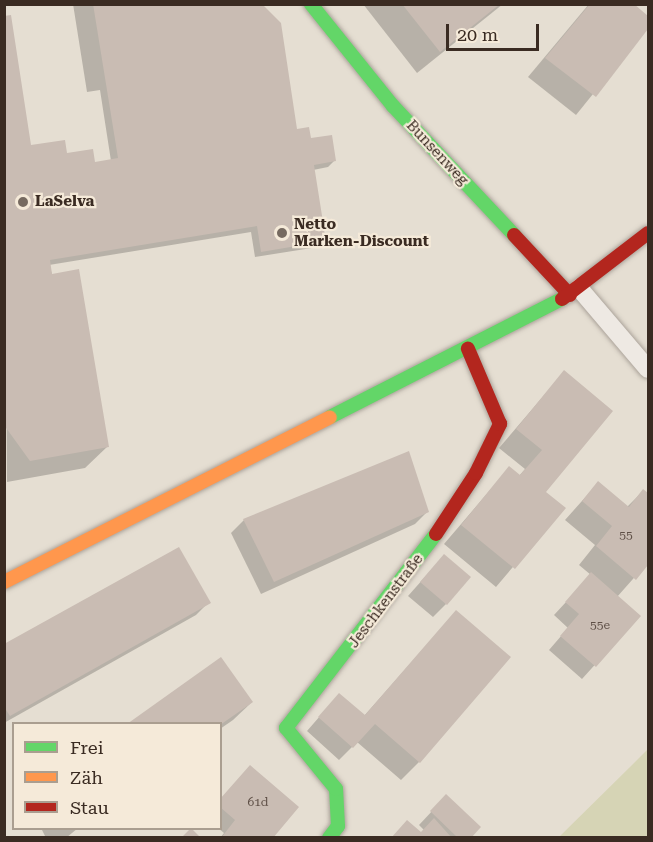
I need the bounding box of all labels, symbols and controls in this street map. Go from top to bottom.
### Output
scale bar [449,12,542,50]
text: 20 m [457,24,498,45]
street label: Bunsenweg [402,117,472,189]
place label: LaSelva [35,193,94,211]
marker: LaSelva [16,195,30,209]
place label: Netto Marken-Discount [294,215,429,250]
marker: Netto Marken-Discount [275,226,289,240]
house number: 55 [619,529,633,543]
street label: Jeschkenstraße [345,551,427,651]
house number: 55e [590,619,610,633]
legend [12,722,222,830]
text: Frei [70,737,103,758]
text: Zäh [70,767,103,788]
house number: 61d [247,796,269,810]
text: Stau [70,797,109,818]

